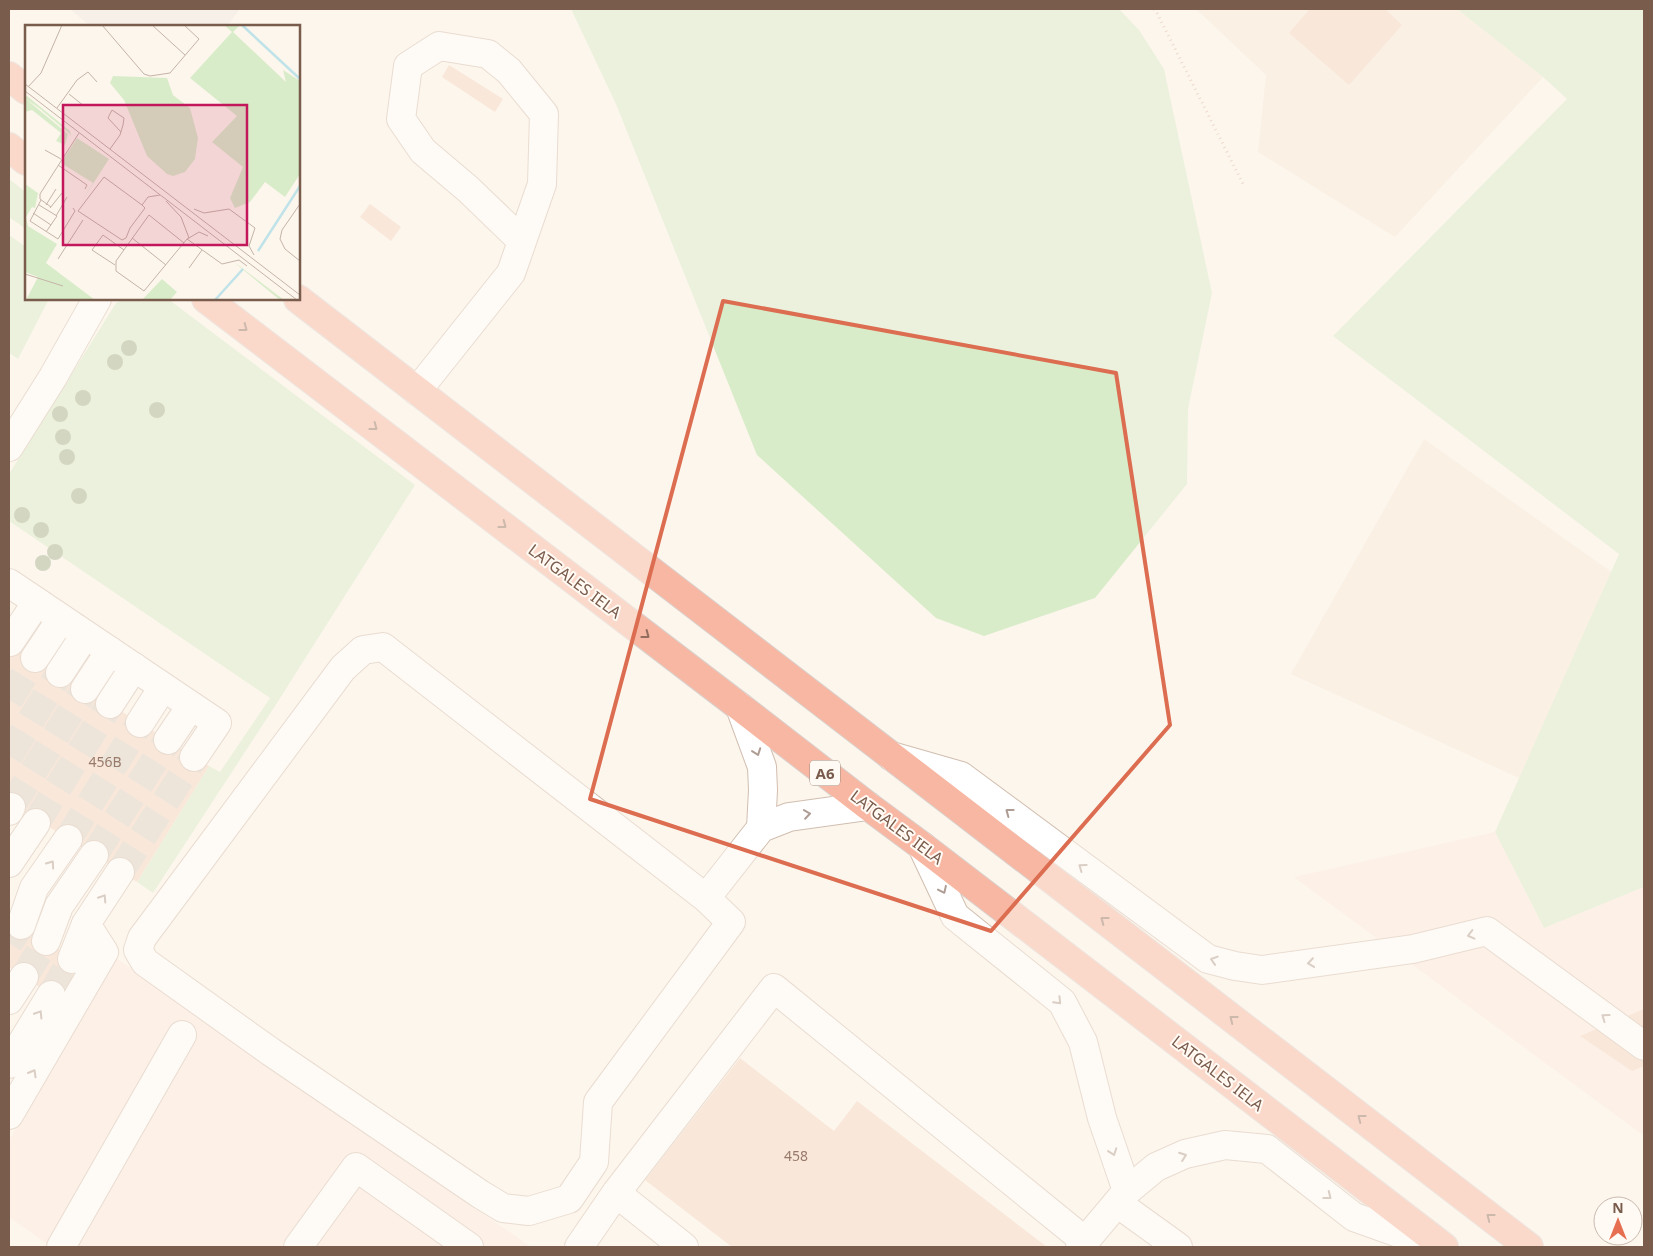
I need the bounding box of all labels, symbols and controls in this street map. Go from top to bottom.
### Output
inset map [25,25,300,300]
one-way arrow [238,323,247,331]
one-way arrow [368,421,378,430]
one-way arrow [497,520,506,528]
street label: LATGALES IELA [524,539,627,624]
one-way arrow [640,629,649,637]
one-way arrow [751,748,761,756]
house number: 456B [88,752,122,771]
road number: A6 [810,760,840,786]
street label: LATGALES IELA [846,785,949,870]
one-way arrow [804,809,812,820]
one-way arrow [1005,809,1015,818]
one-way arrow [45,860,54,870]
one-way arrow [1078,864,1088,873]
one-way arrow [937,885,947,894]
one-way arrow [97,894,106,904]
one-way arrow [1101,917,1110,925]
one-way arrow [1466,929,1475,940]
one-way arrow [1211,956,1219,966]
one-way arrow [1306,957,1314,968]
one-way arrow [1052,995,1061,1004]
one-way arrow [33,1011,43,1020]
one-way arrow [1601,1014,1611,1023]
one-way arrow [1229,1016,1239,1025]
street label: LATGALES IELA [1167,1030,1269,1116]
one-way arrow [27,1069,37,1078]
one-way arrow [1358,1116,1367,1124]
house number: 458 [784,1146,808,1165]
one-way arrow [1108,1147,1118,1156]
one-way arrow [1178,1152,1187,1162]
one-way arrow [1322,1190,1331,1199]
north arrow [1593,1196,1643,1246]
text: N [1612,1198,1624,1217]
one-way arrow [1487,1215,1496,1223]

